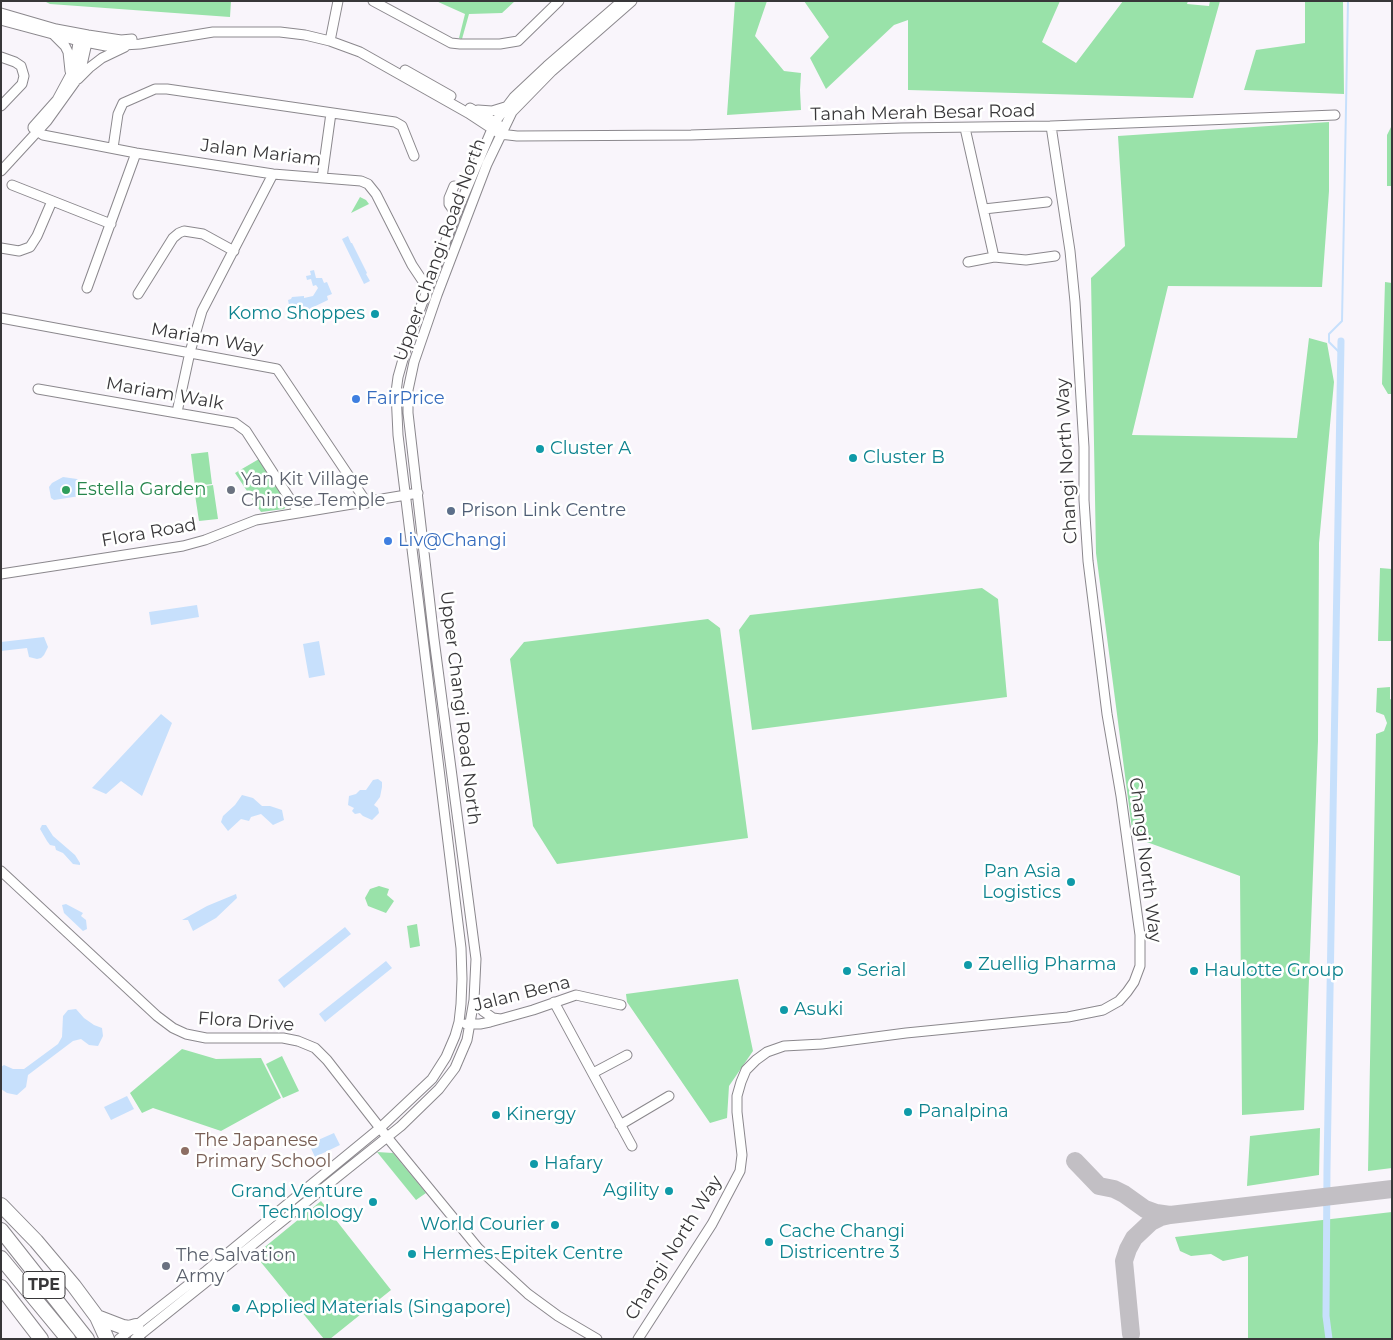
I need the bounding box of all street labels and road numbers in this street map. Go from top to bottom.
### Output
street label: Tanah Merah Besar Road [810,100,1036,126]
street label: Jalan Mariam [199,135,323,171]
street label: Upper Changi Road North [390,136,490,364]
street label: Mariam Way [149,319,265,359]
street label: Mariam Walk [104,373,226,415]
street label: Changi North Way [1052,377,1082,545]
street label: Flora Road [100,514,198,552]
street label: Upper Changi Road North [435,590,485,826]
street label: Changi North Way [1124,776,1166,944]
street label: Jalan Bena [471,972,573,1016]
street label: Flora Drive [197,1008,295,1036]
street label: Changi North Way [621,1172,727,1324]
road number: TPE [23,1272,65,1298]

